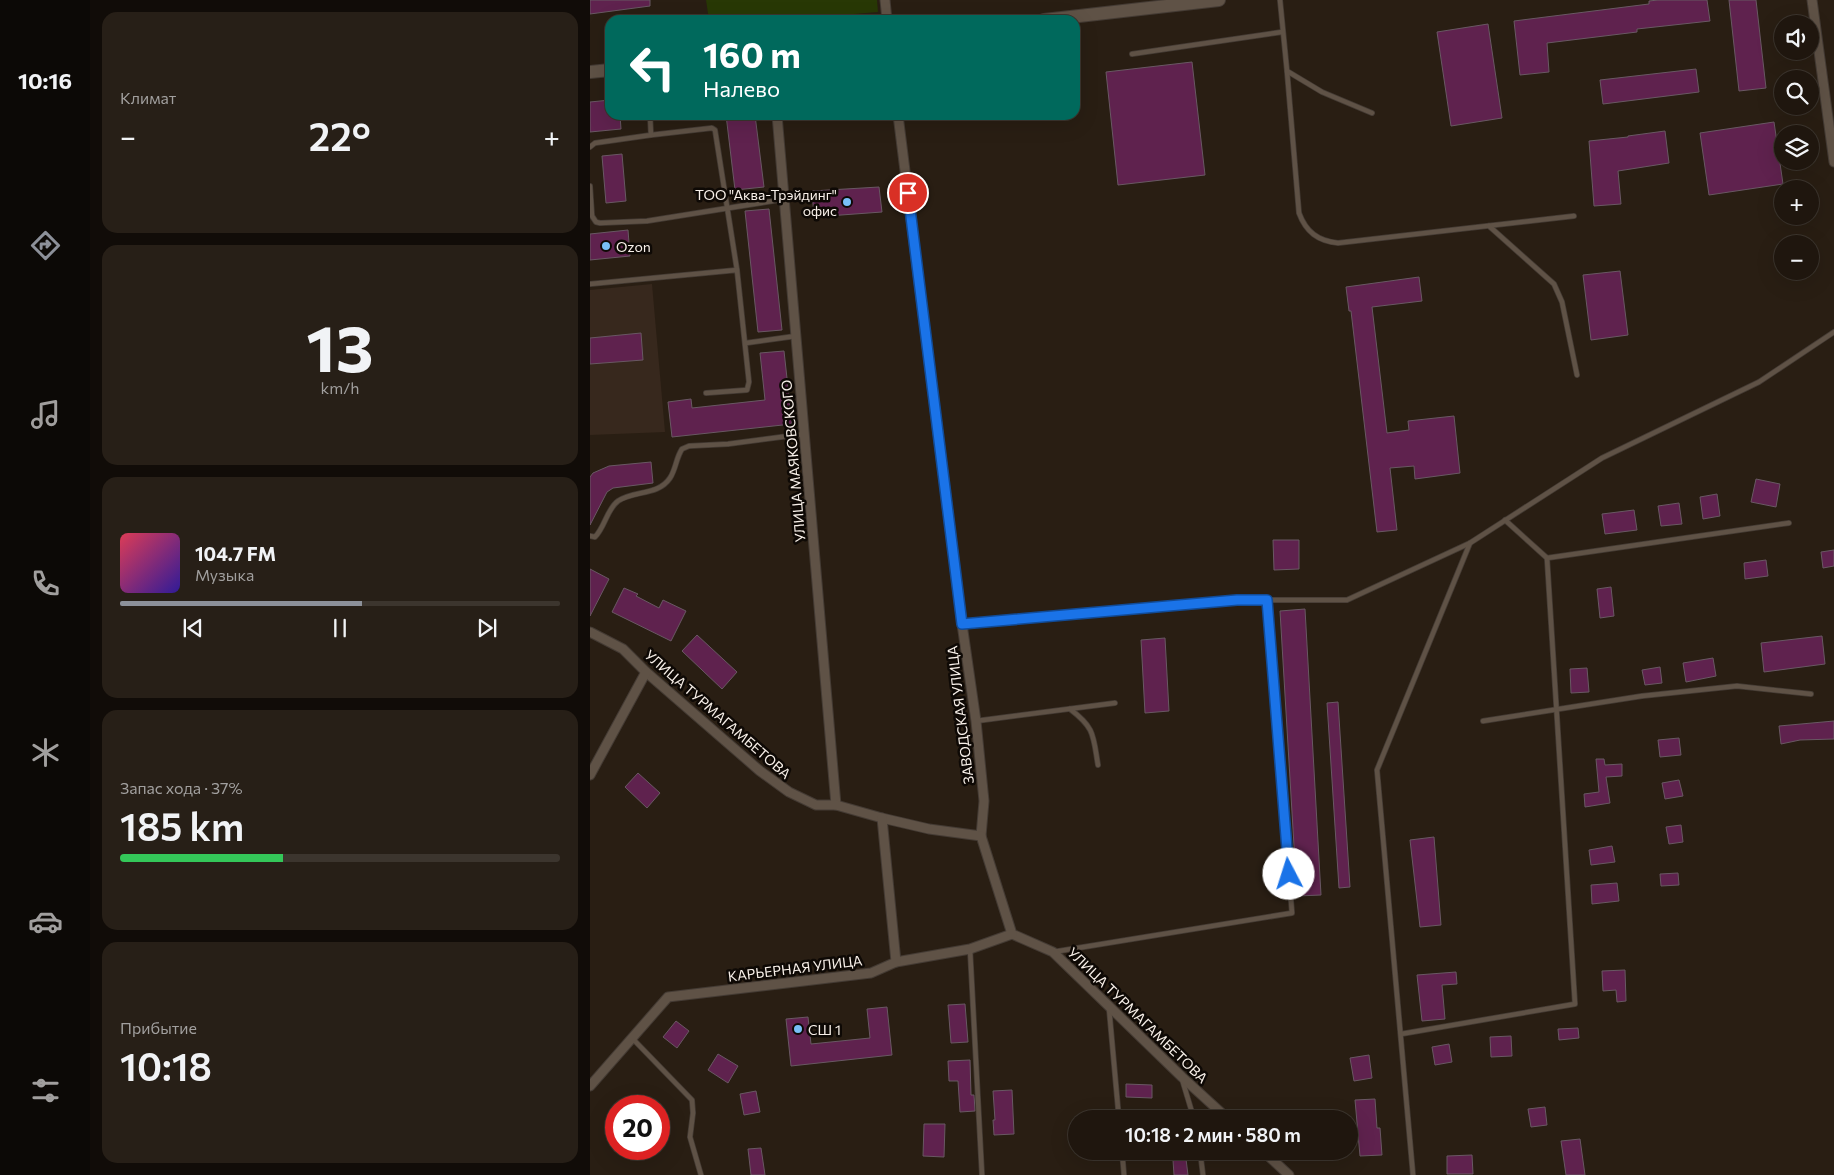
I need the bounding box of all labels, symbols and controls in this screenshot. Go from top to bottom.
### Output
map controls [1774,15,1819,280]
button: sound [1774,15,1819,60]
text: 160 m [703,32,801,75]
icon: left [620,35,685,100]
text: 10:16 [18,67,72,94]
button: search [1774,70,1819,115]
text: Налево [703,75,780,102]
text: Климат [120,88,176,107]
text: 22° [309,112,371,159]
text: − [120,119,136,153]
text: + [544,119,560,153]
button: layers [1774,125,1819,170]
pin [887,172,929,214]
icon: arrive [894,179,922,207]
button: + [1774,180,1819,225]
place label: ТОО "Аква-Трэйдинг" офис [695,186,837,219]
marker: ТОО "Аква-Трэйдинг" офис [841,196,853,208]
icon: directions [28,228,63,263]
button: − [1774,235,1819,280]
place label: Ozon [616,238,651,255]
marker: Ozon [600,240,612,252]
text: 13 [306,306,374,385]
text: km/h [321,378,359,397]
street label: УЛИЦА МАЯКОВСКОГО [777,379,809,543]
icon: music [28,397,63,432]
text: 104.7 FM [195,542,276,565]
text: Музыка [195,565,254,584]
icon: phone [28,566,63,601]
icon: previous [179,614,207,642]
icon: pause [326,614,354,642]
icon: next [473,614,501,642]
street label: ЗАВОДСКАЯ УЛИЦА [943,645,977,785]
street label: УЛИЦА ТУРМАГАМБЕТОВА [642,646,795,782]
icon: climate [28,735,63,770]
text: Запас хода · 37% [120,778,243,797]
text: 185 km [120,802,244,849]
position arrow [1262,847,1314,899]
icon: car [28,904,63,939]
street label: УЛИЦА ТУРМАГАМБЕТОВА [1065,944,1212,1087]
street label: КАРЬЕРНАЯ УЛИЦА [727,951,864,985]
text: Прибытие [120,1018,197,1037]
place label: СШ 1 [808,1021,841,1038]
marker: СШ 1 [792,1023,804,1035]
text: 10:18 [120,1042,212,1089]
icon: filters [28,1073,63,1108]
speed limit sign: 20 [605,1095,670,1160]
text: 10:18 · 2 мин · 580 m [1125,1123,1301,1146]

